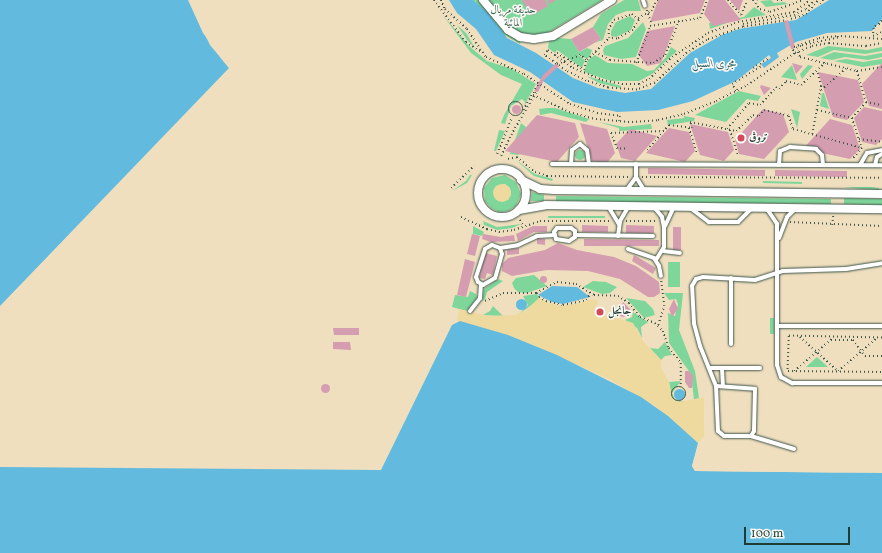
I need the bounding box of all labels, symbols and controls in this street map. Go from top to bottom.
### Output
park label: حديقة مريال المائية [490,5,536,31]
water label: مجرى السيل [692,58,736,72]
place label: تروڨ [749,131,768,145]
marker: تروڨ [736,133,746,143]
place label: جانجل [608,305,631,319]
marker: جانجل [595,307,605,317]
scale bar [746,519,852,545]
text: 100 m [751,526,783,542]

